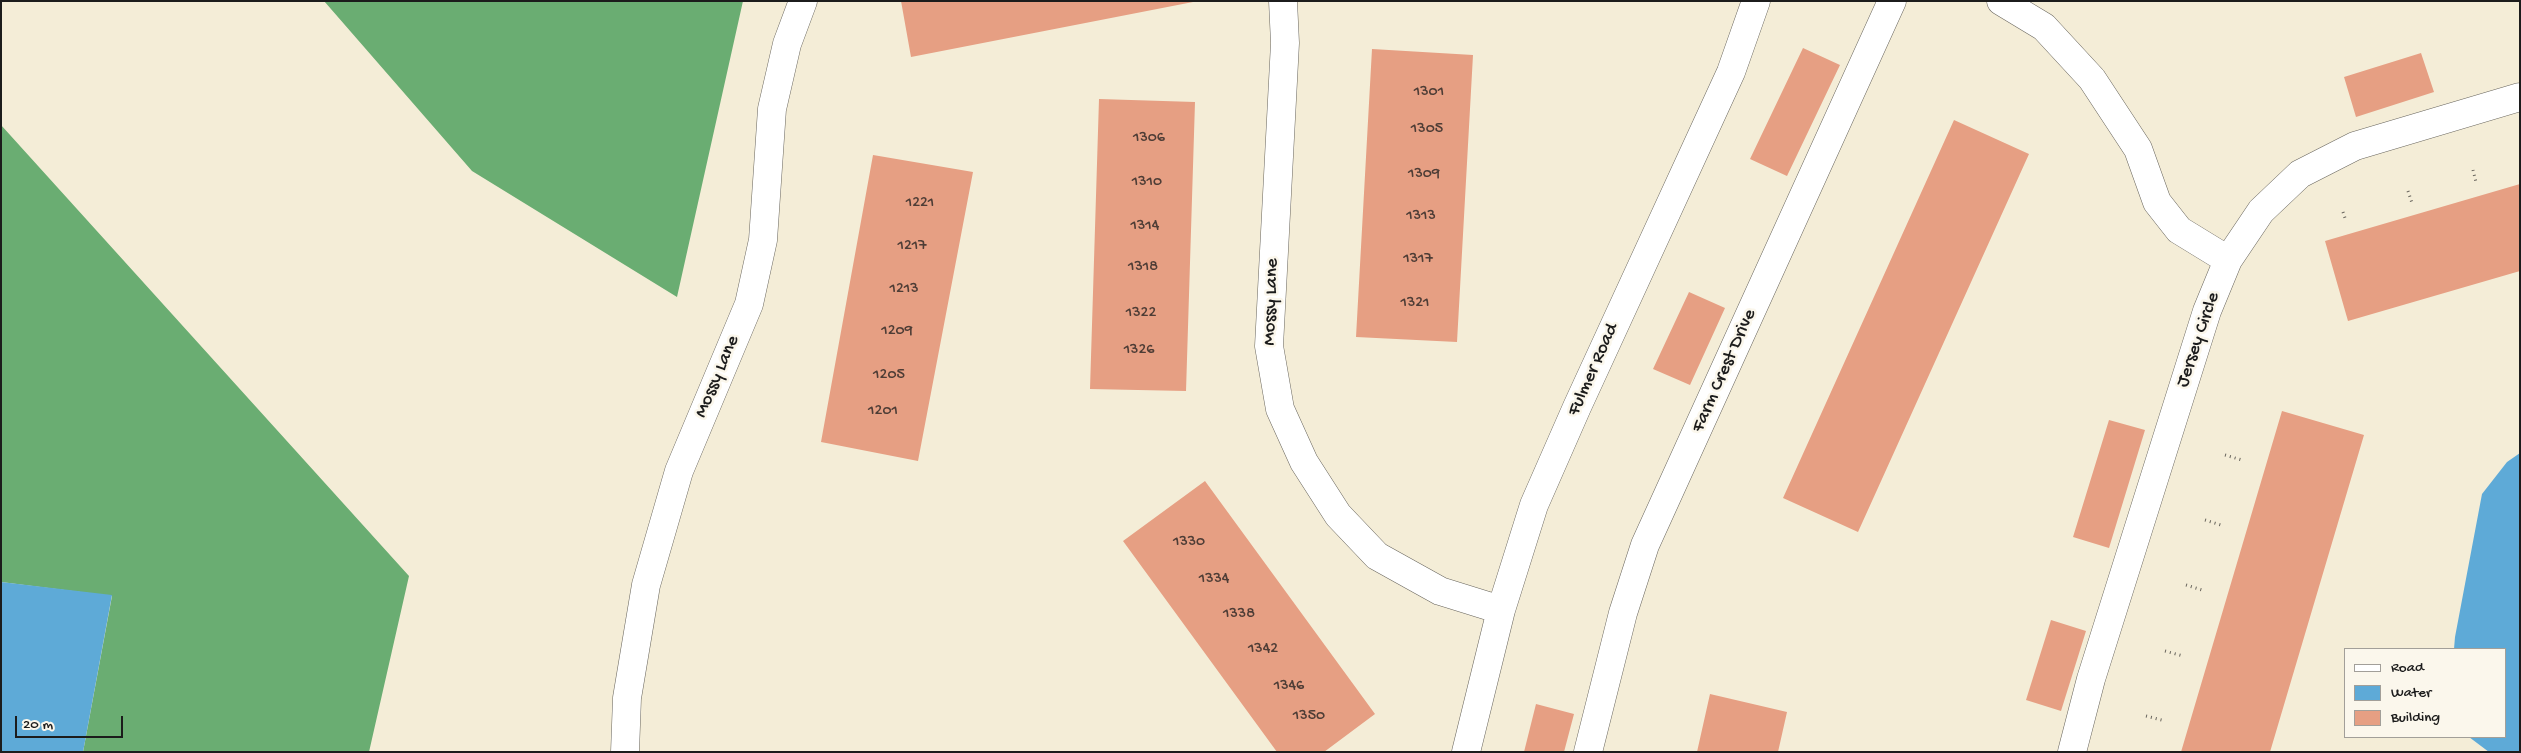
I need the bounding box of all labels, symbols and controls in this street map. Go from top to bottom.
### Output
house number: 1301 [1414,83,1444,103]
house number: 1305 [1411,120,1443,140]
house number: 1306 [1133,129,1165,149]
house number: 1309 [1408,165,1440,185]
house number: 1310 [1132,173,1162,193]
house number: 1221 [906,194,934,214]
house number: 1313 [1406,207,1436,227]
house number: 1314 [1131,217,1159,237]
house number: 1217 [897,237,927,257]
house number: 1317 [1403,250,1433,270]
house number: 1318 [1128,258,1158,278]
street label: Mossy Lane [1259,258,1285,346]
house number: 1213 [889,280,919,300]
street label: Jersey Circle [2172,290,2226,390]
house number: 1321 [1400,294,1430,314]
house number: 1322 [1126,304,1156,324]
street label: Farm Crest Drive [1688,306,1762,436]
street label: Fulmer Road [1563,320,1625,420]
house number: 1209 [881,322,913,342]
street label: Mossy Lane [690,332,746,422]
house number: 1326 [1124,341,1154,361]
house number: 1205 [873,366,905,386]
house number: 1201 [868,402,898,422]
house number: 1330 [1173,533,1205,553]
house number: 1334 [1199,570,1229,590]
house number: 1338 [1223,605,1255,625]
house number: 1342 [1248,640,1278,660]
legend [2344,648,2506,738]
text: Road [2391,659,2424,677]
house number: 1346 [1274,677,1304,697]
text: Water [2391,684,2431,702]
scale bar [18,706,125,738]
house number: 1350 [1293,707,1325,727]
text: Building [2391,709,2440,727]
text: 20 m [23,716,53,734]

